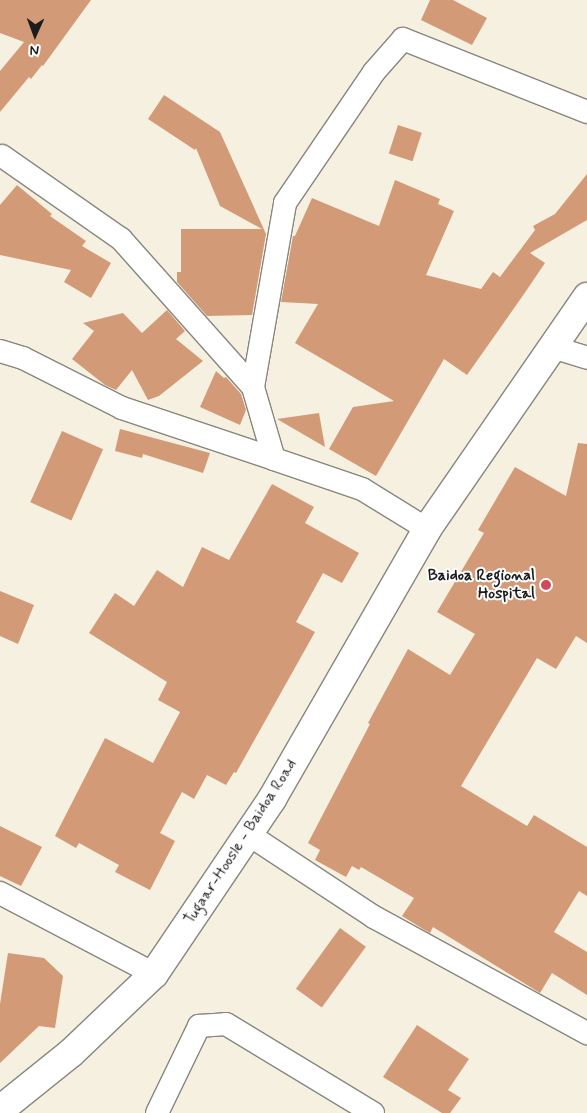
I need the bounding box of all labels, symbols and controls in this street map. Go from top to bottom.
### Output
north arrow [10,10,60,60]
text: N [30,41,39,59]
place label: Baidoa Regional Hospital [427,566,535,604]
marker: Baidoa Regional Hospital [539,578,553,592]
street label: Tugaar-Hoosle - Baidoa Road [181,756,301,928]

